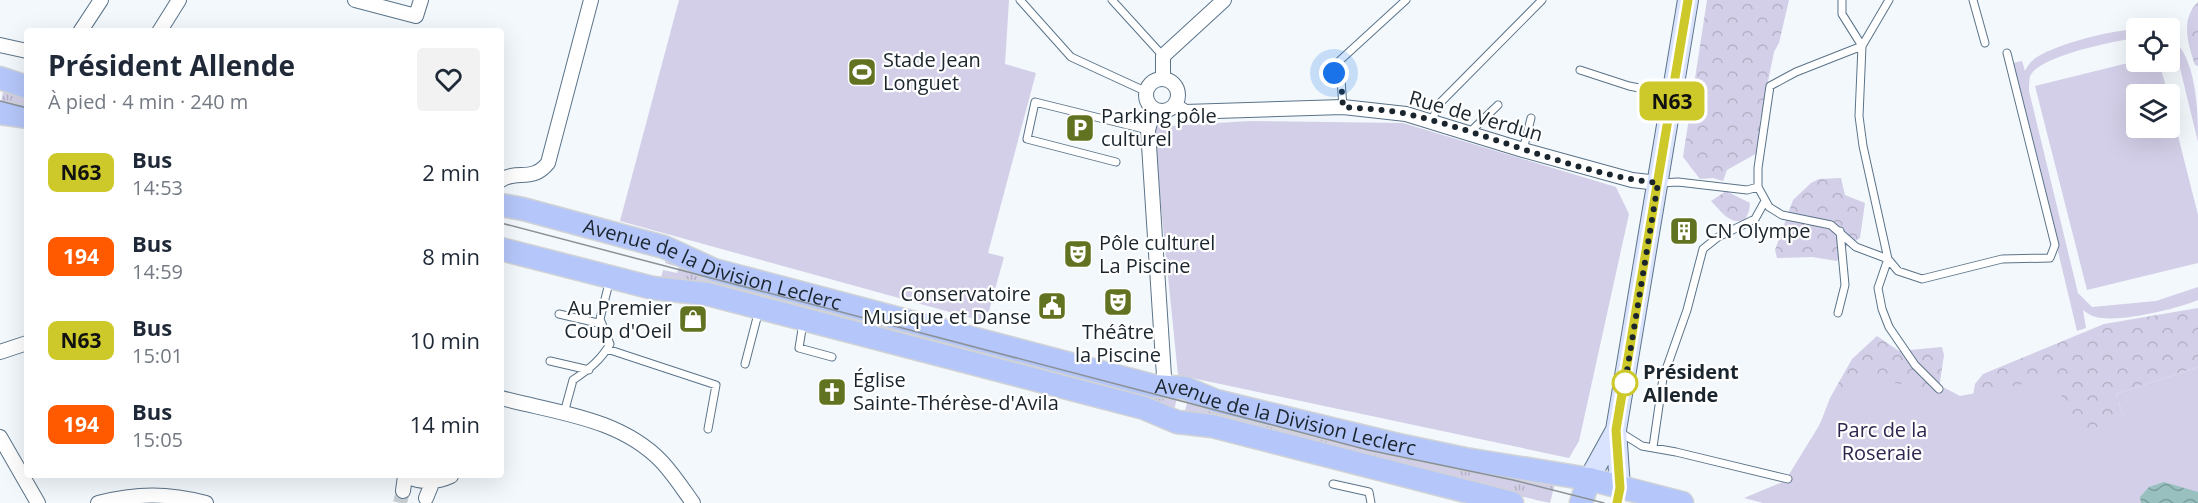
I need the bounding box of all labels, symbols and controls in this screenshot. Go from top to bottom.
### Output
map controls [2126,18,2180,138]
button: locate [2126,18,2180,72]
text: Président Allende [48,46,295,84]
place label: Stade Jean Longuet [883,46,981,96]
button: heart [417,48,480,111]
sports icon: Stade Jean Longuet [846,56,878,88]
your location [1319,58,1349,88]
line badge: N63 [1638,82,1706,120]
street label: Rue de Verdun [1406,84,1546,147]
button: layers [2126,84,2180,138]
text: N63 [1651,87,1693,115]
text: À pied · 4 min · 240 m [48,88,248,115]
place label: Parking pôle culturel [1101,102,1217,152]
parking icon: Parking pôle culturel [1064,112,1096,144]
text: Bus [132,144,172,174]
text: 2 min [422,157,480,187]
text: N63 [60,158,102,186]
text: 14:53 [132,174,183,201]
street label: Avenue de la Division Leclerc [581,212,844,316]
building icon: CN Olympe [1668,215,1700,247]
place label: CN Olympe [1705,217,1810,244]
text: Bus [132,228,172,258]
place label: Pôle culturel La Piscine [1099,229,1215,279]
theatre icon: Pôle culturel La Piscine [1062,238,1094,270]
text: 8 min [422,241,480,271]
text: 194 [63,242,99,270]
text: 14:59 [132,258,183,285]
place label: Conservatoire Musique et Danse [863,280,1031,330]
theatre icon: Théâtre la Piscine [1102,286,1134,318]
public building icon: Conservatoire Musique et Danse [1036,290,1068,322]
place label: Au Premier Coup d'Oeil [564,294,672,344]
shop icon: Au Premier Coup d'Oeil [677,303,709,335]
text: Bus [132,312,172,342]
place label: Théâtre la Piscine [1075,318,1161,368]
text: 10 min [410,325,480,355]
text: N63 [60,326,102,354]
text: 15:01 [132,342,183,369]
place label: Président Allende [1643,358,1739,408]
place label: Église Sainte-Thérèse-d'Avila [853,366,1059,416]
marker: Président Allende [1612,370,1638,396]
street label: Avenue de la Division Leclerc [1154,372,1419,461]
church icon: Église Sainte-Thérèse-d'Avila [816,376,848,408]
text: Bus [132,396,172,426]
text: 14 min [410,409,480,439]
text: 194 [63,410,99,438]
park label: Parc de la Roseraie [1837,416,1927,466]
text: 15:05 [132,426,183,453]

